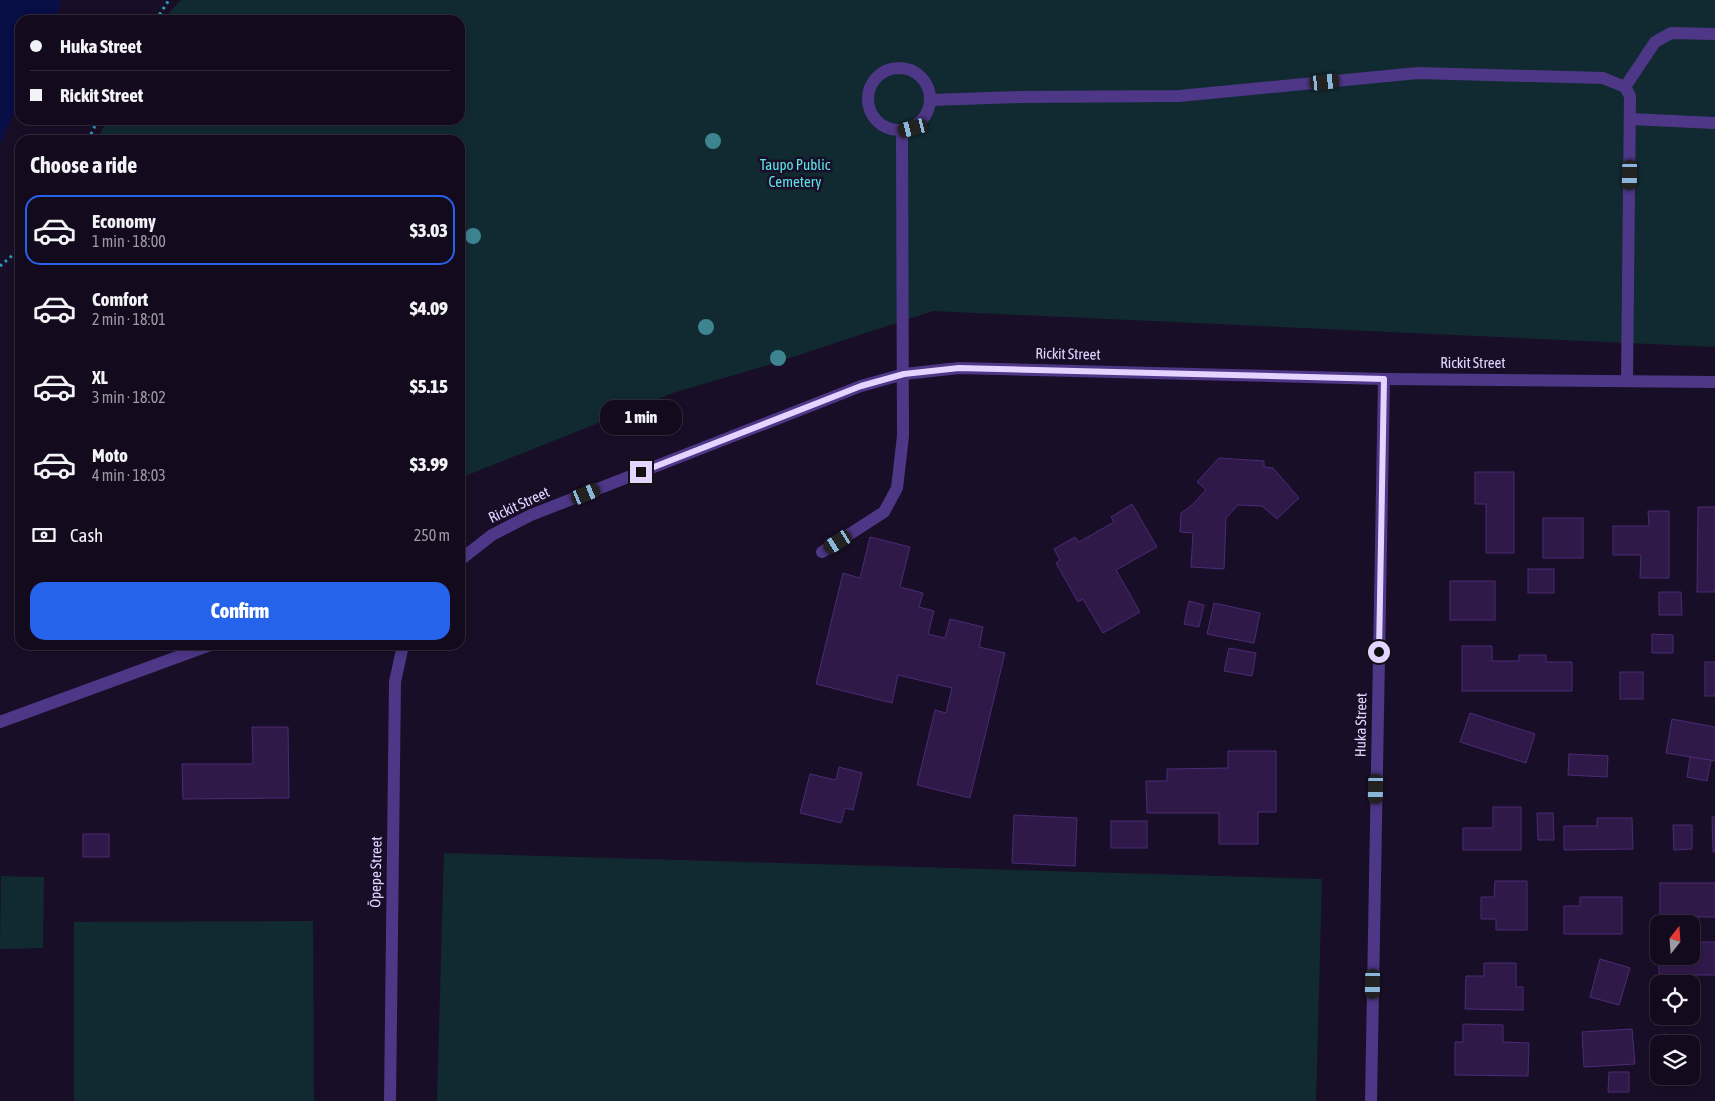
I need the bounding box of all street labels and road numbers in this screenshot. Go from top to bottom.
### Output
street label: Rickit Street [1035,344,1101,363]
street label: Rickit Street [1440,354,1506,371]
street label: Rickit Street [486,483,552,526]
street label: Huka Street [1351,693,1370,757]
street label: Ōpepe Street [366,836,385,908]

